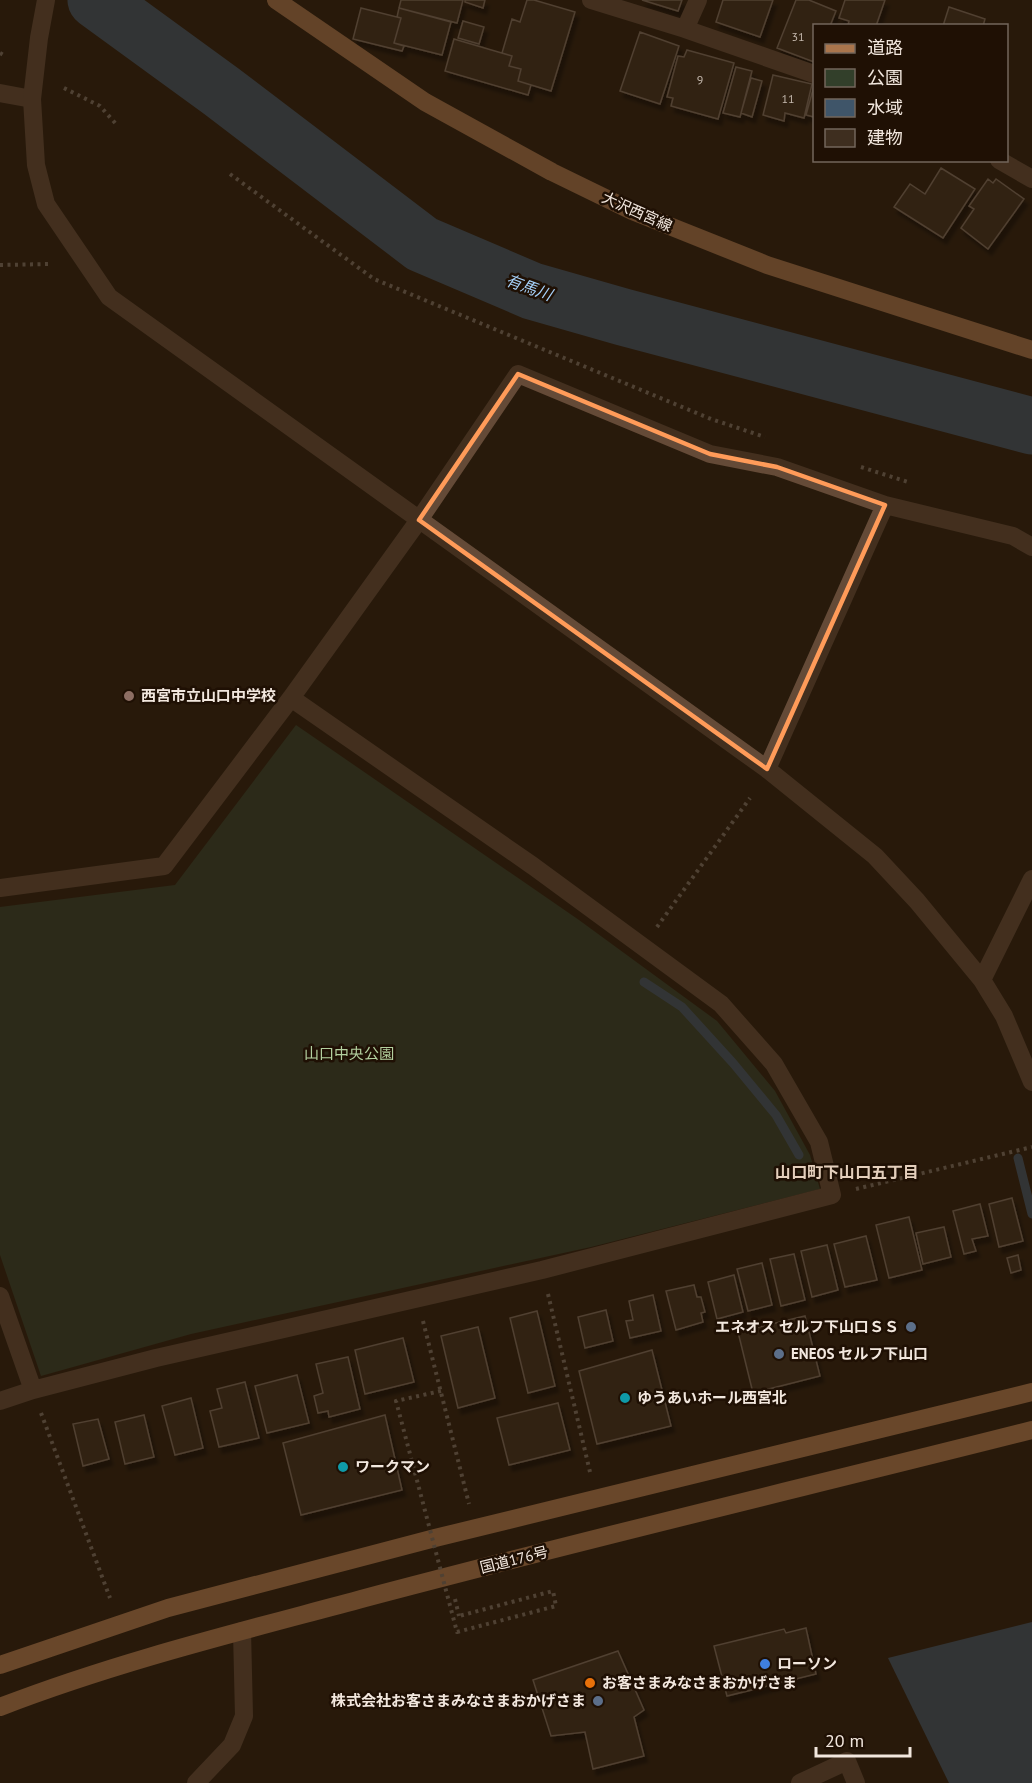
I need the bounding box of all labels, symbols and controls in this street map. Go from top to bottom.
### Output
legend [813,24,1008,162]
house number: 31 [791,29,805,44]
text: 道路 [867,36,903,59]
text: 公園 [867,66,903,89]
house number: 9 [697,72,703,87]
house number: 11 [781,91,795,106]
text: 水域 [867,96,903,119]
text: 建物 [867,126,903,149]
street label: 大沢西宮線 [599,188,675,235]
water label: 有馬川 [503,269,557,305]
place label: 西宮市立山口中学校 [141,686,276,705]
marker: 西宮市立山口中学校 [122,689,136,703]
park label: 山口中央公園 [304,1044,394,1063]
district label: 山口町下山口五丁目 [775,1162,919,1182]
place label: エネオス セルフ下山口ＳＳ [715,1317,899,1336]
marker: エネオス セルフ下山口ＳＳ [904,1320,918,1334]
place label: ENEOS セルフ下山口 [791,1344,928,1363]
marker: ENEOS セルフ下山口 [772,1347,786,1361]
place label: ゆうあいホール西宮北 [637,1388,787,1407]
marker: ゆうあいホール西宮北 [618,1391,632,1405]
place label: ワークマン [355,1457,430,1476]
marker: ワークマン [336,1460,350,1474]
street label: 国道176号 [478,1542,550,1577]
place label: ローソン [777,1654,837,1673]
marker: ローソン [758,1657,772,1671]
place label: お客さまみなさまおかげさま [602,1673,797,1692]
marker: お客さまみなさまおかげさま [583,1676,597,1690]
place label: 株式会社お客さまみなさまおかげさま [331,1691,586,1710]
marker: 株式会社お客さまみなさまおかげさま [591,1694,605,1708]
scale bar [816,1720,910,1758]
text: 20 m [825,1729,864,1752]

